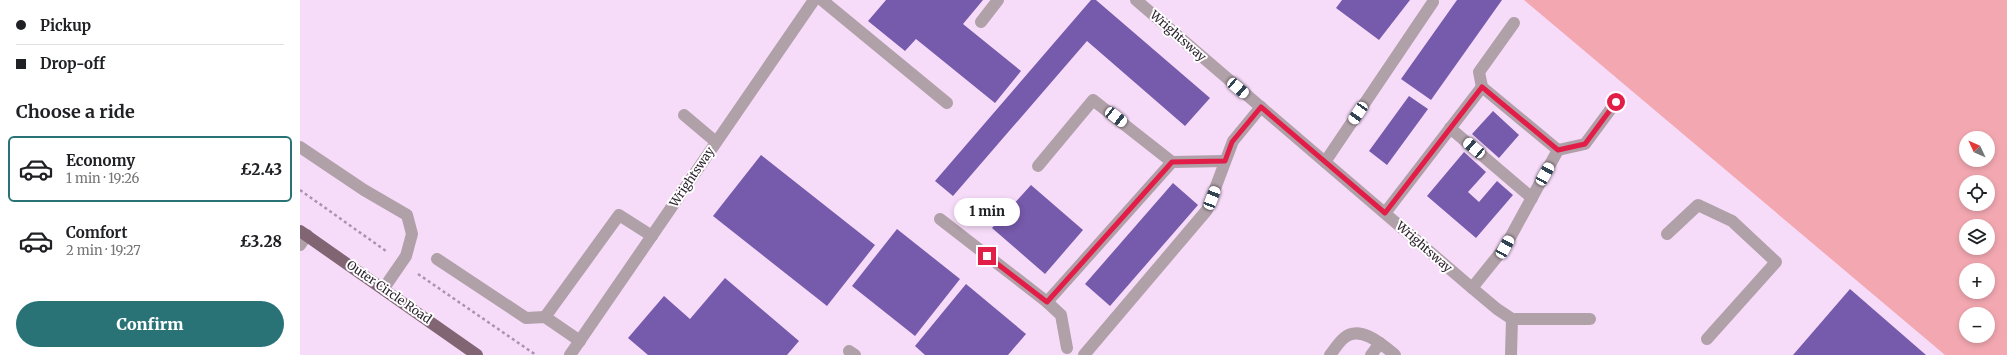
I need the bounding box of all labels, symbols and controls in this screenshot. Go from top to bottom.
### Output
street label: Wrightsway [1146,7,1209,64]
text: Pickup [40,16,91,35]
text: Drop-off [40,54,105,73]
car [1225,76,1251,100]
route start [1607,93,1625,111]
text: Choose a ride [16,100,135,123]
car [1346,100,1370,126]
car [1103,105,1129,129]
north arrow [1959,131,1995,167]
map controls [1959,131,1995,343]
car [1461,136,1487,160]
street label: Wrightsway [665,144,717,211]
icon: car [18,151,54,187]
text: Economy [66,151,135,170]
text: £2.43 [240,160,282,179]
car [1534,161,1556,187]
text: 1 min · 19:26 [66,170,139,187]
button: locate [1959,175,1995,211]
car [1202,185,1222,211]
callout: 1 min [954,198,1020,226]
text: 1 min [969,203,1005,220]
street label: Wrightsway [1392,218,1455,275]
button: layers [1959,219,1995,255]
icon: car [18,223,54,259]
text: Comfort [66,223,127,242]
text: £3.28 [240,232,282,251]
car [1494,234,1516,260]
text: 2 min · 19:27 [66,242,141,259]
route end [978,247,996,265]
street label: Outer Circle Road [344,257,434,326]
button: + [1959,263,1995,299]
button: Confirm [16,301,284,347]
button: − [1959,307,1995,343]

